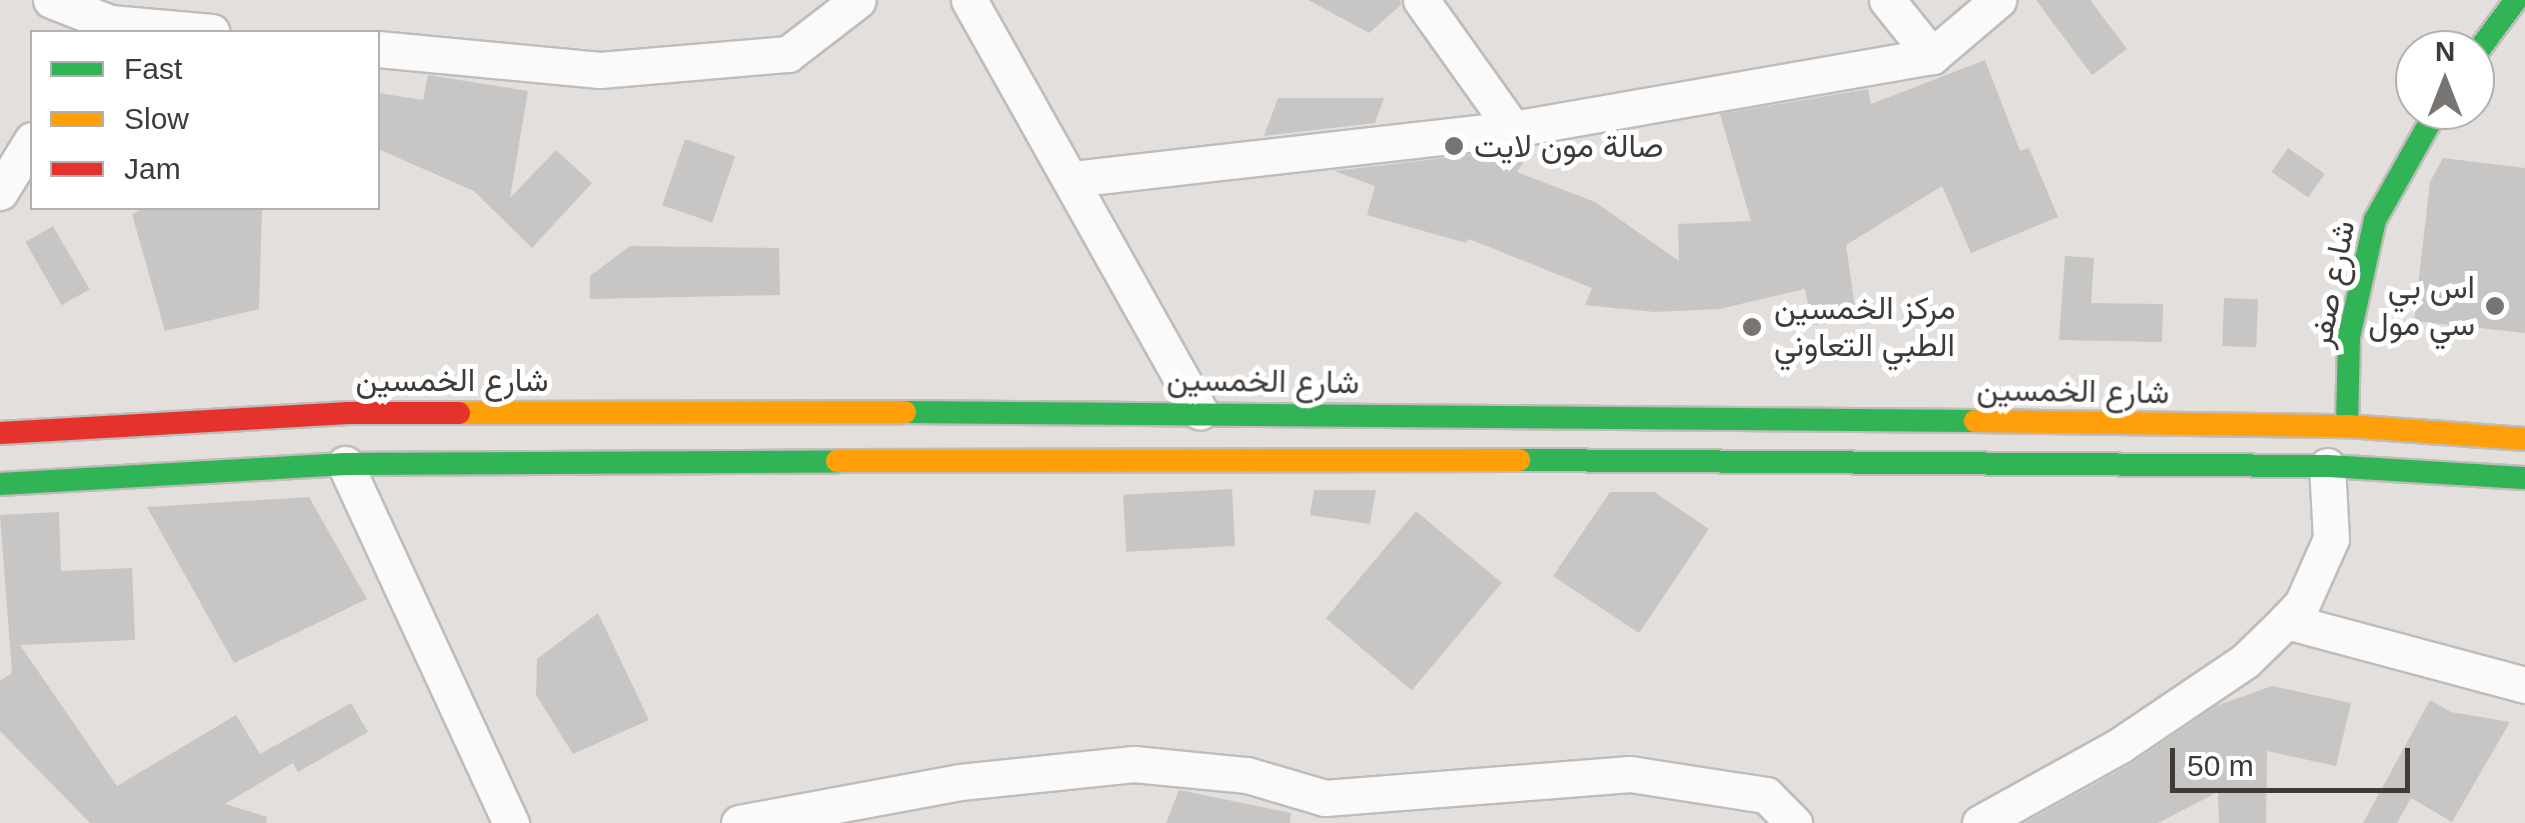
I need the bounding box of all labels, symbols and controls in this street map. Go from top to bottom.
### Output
legend [30,30,380,210]
north arrow [2395,30,2495,130]
text: N [2435,36,2455,67]
text: Fast [124,52,182,85]
text: Slow [124,102,189,135]
place label: صالة مون لايت [1474,127,1664,165]
marker: صالة مون لايت [1443,135,1465,157]
text: Jam [124,152,181,185]
street label: شارع صفر [2301,217,2363,351]
place label: اس بي سي مول [2368,269,2475,344]
place label: مركز الخمسين الطبي التعاوني [1774,290,1956,365]
marker: اس بي سي مول [2484,295,2506,317]
marker: مركز الخمسين الطبي التعاوني [1739,314,1765,340]
street label: شارع الخمسين [1166,360,1360,402]
street label: شارع الخمسين [356,361,548,399]
street label: شارع الخمسين [1976,370,2170,412]
scale bar [2175,728,2415,790]
text: 50 m [2187,749,2254,782]

